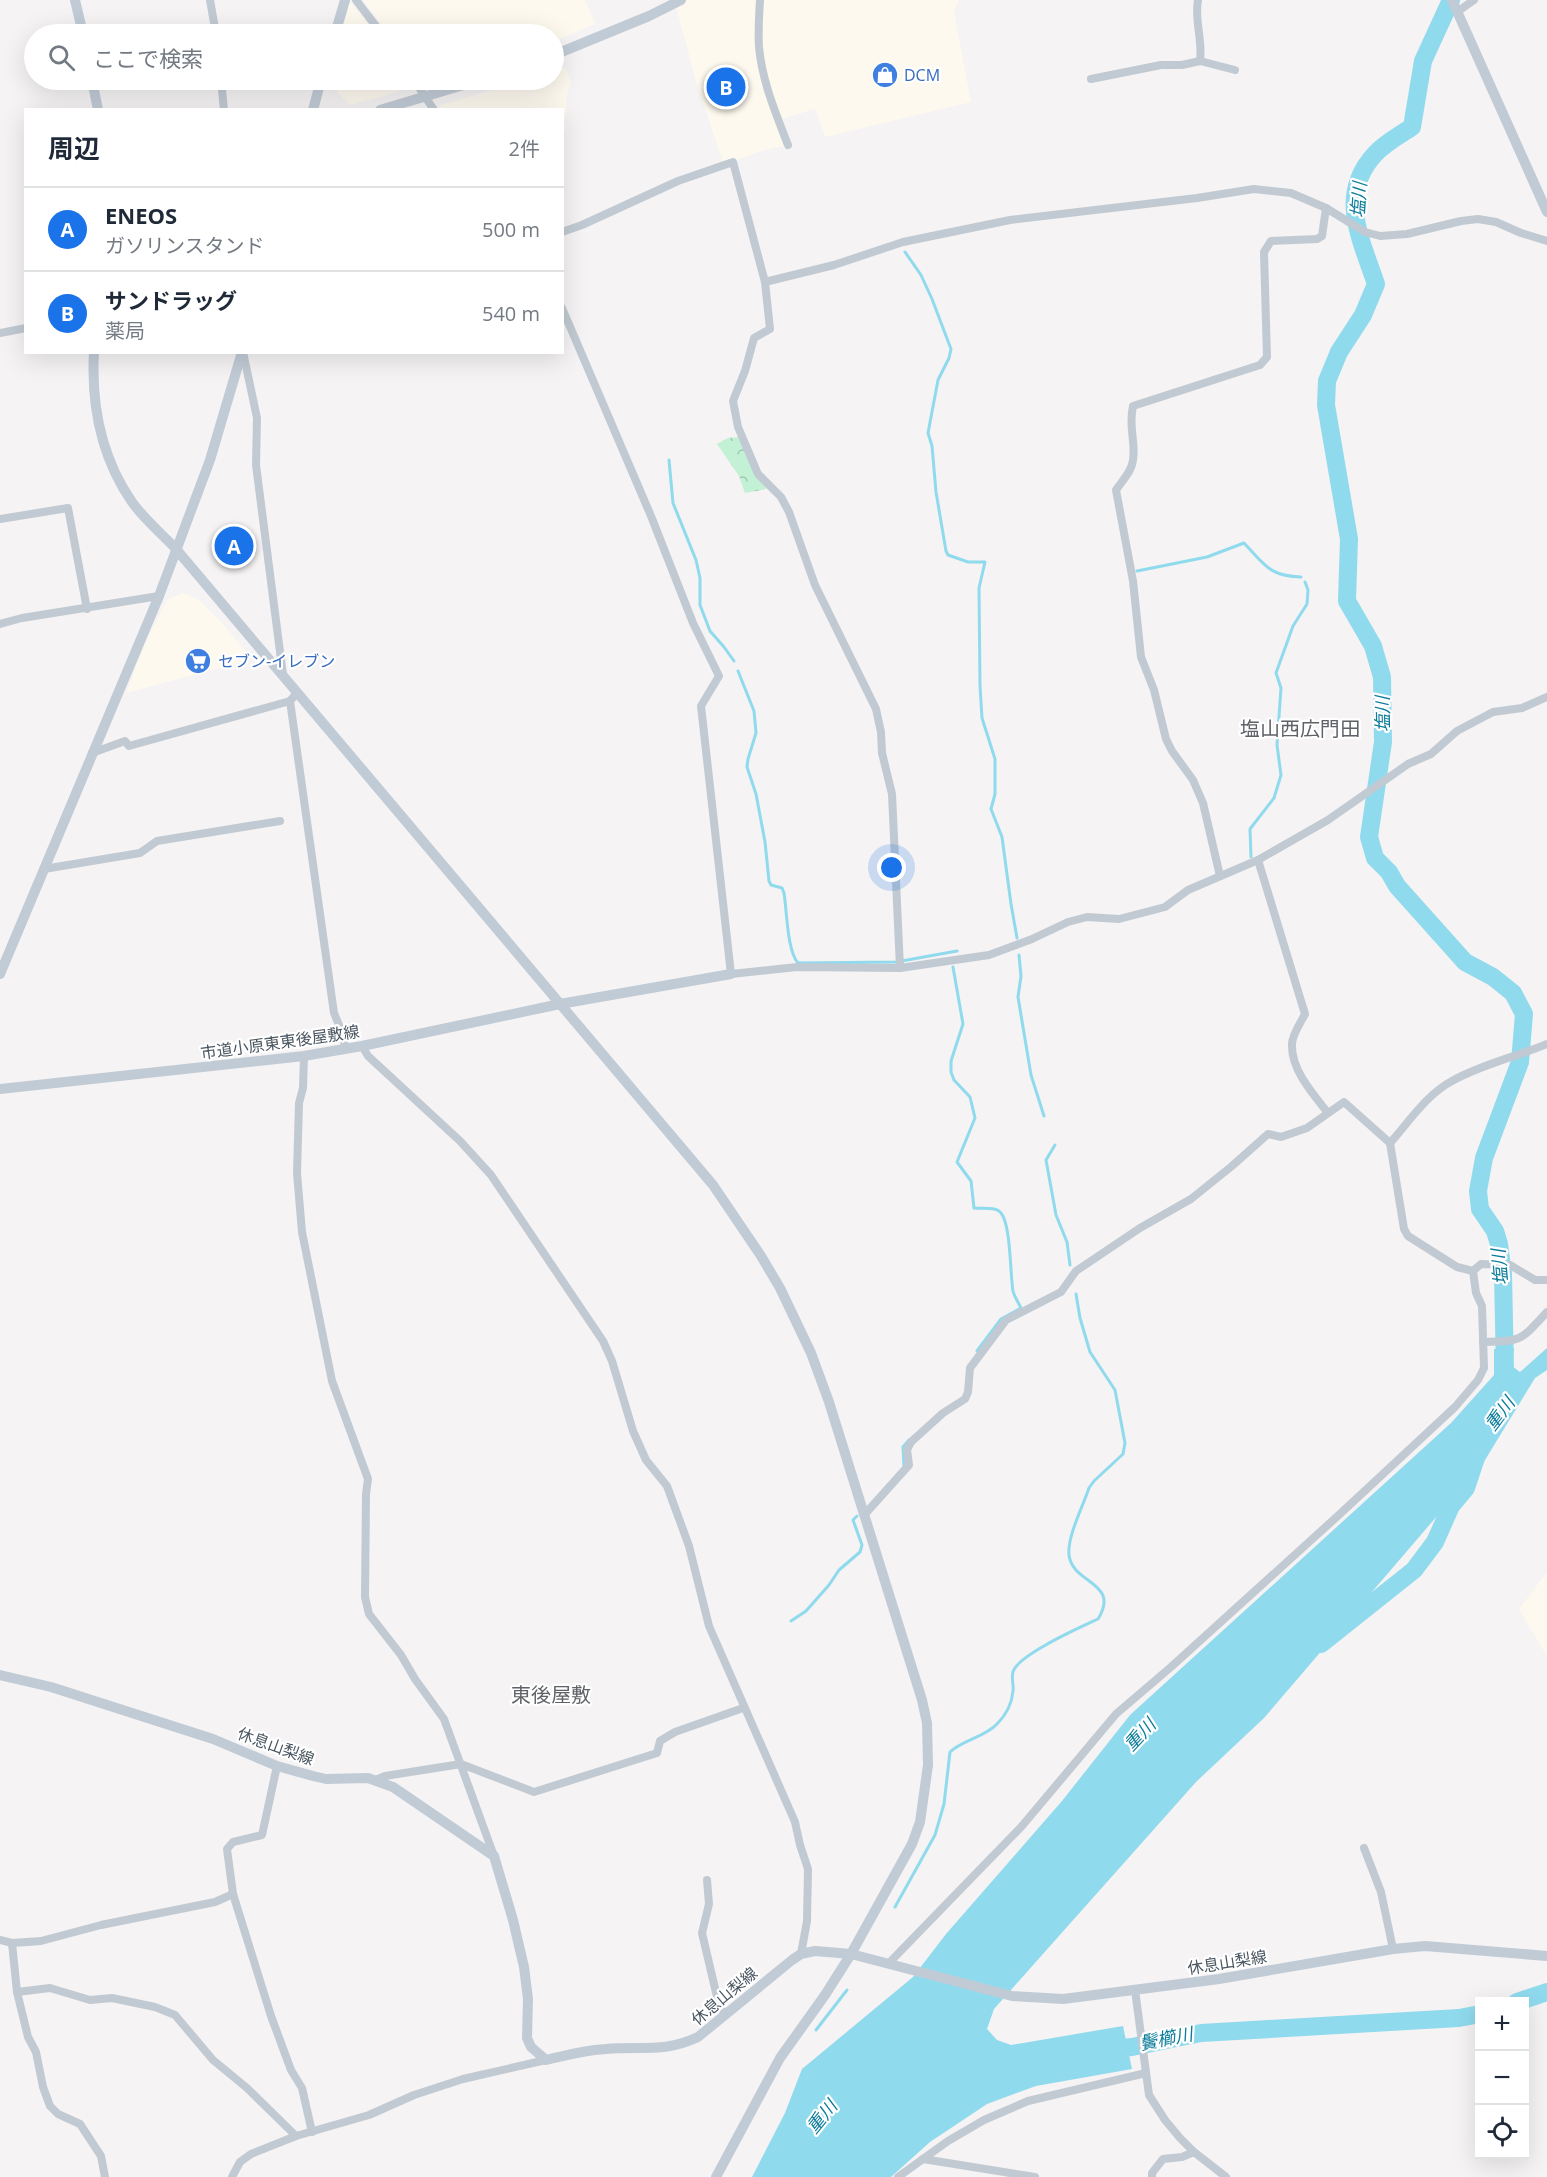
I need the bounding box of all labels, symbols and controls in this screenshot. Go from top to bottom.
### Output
search box [24,24,564,90]
icon: search [45,41,78,74]
text: ここで検索 [93,43,203,73]
shop icon: DCM [870,60,900,90]
pin: B [706,64,746,110]
place label: DCM [904,64,940,86]
text: 周辺 [48,130,100,166]
text: 2件 [509,135,540,162]
water label: 塩川 [1345,179,1371,219]
text: ENEOS [105,200,177,230]
text: A [61,216,74,243]
text: 500 m [482,216,540,243]
text: ガソリンスタンド [105,232,265,259]
text: サンドラッグ [105,285,237,315]
text: B [61,300,74,327]
text: 540 m [482,300,540,327]
text: 薬局 [105,317,145,344]
pin: A [214,524,254,568]
supermarket icon: セブン-イレブン [183,646,213,676]
place label: セブン-イレブン [218,650,335,672]
water label: 塩川 [1370,694,1394,732]
district label: 塩山西広門田 [1240,715,1360,742]
your location [877,853,906,882]
street label: 市道小原東東後屋敷線 [199,1020,361,1064]
water label: 塩川 [1485,1246,1513,1286]
water label: 重川 [1479,1390,1521,1435]
district label: 東後屋敷 [511,1681,591,1708]
water label: 重川 [1118,1712,1162,1756]
street label: 休息山梨線 [235,1722,317,1770]
street label: 休息山梨線 [1186,1945,1268,1979]
street label: 休息山梨線 [686,1962,762,2030]
map controls [1475,1997,1529,2159]
button: + [1475,1997,1529,2051]
water label: 鬢櫛川 [1137,2021,1197,2055]
button: − [1475,2051,1529,2105]
water label: 重川 [801,2093,843,2138]
button: locate [1475,2105,1529,2159]

